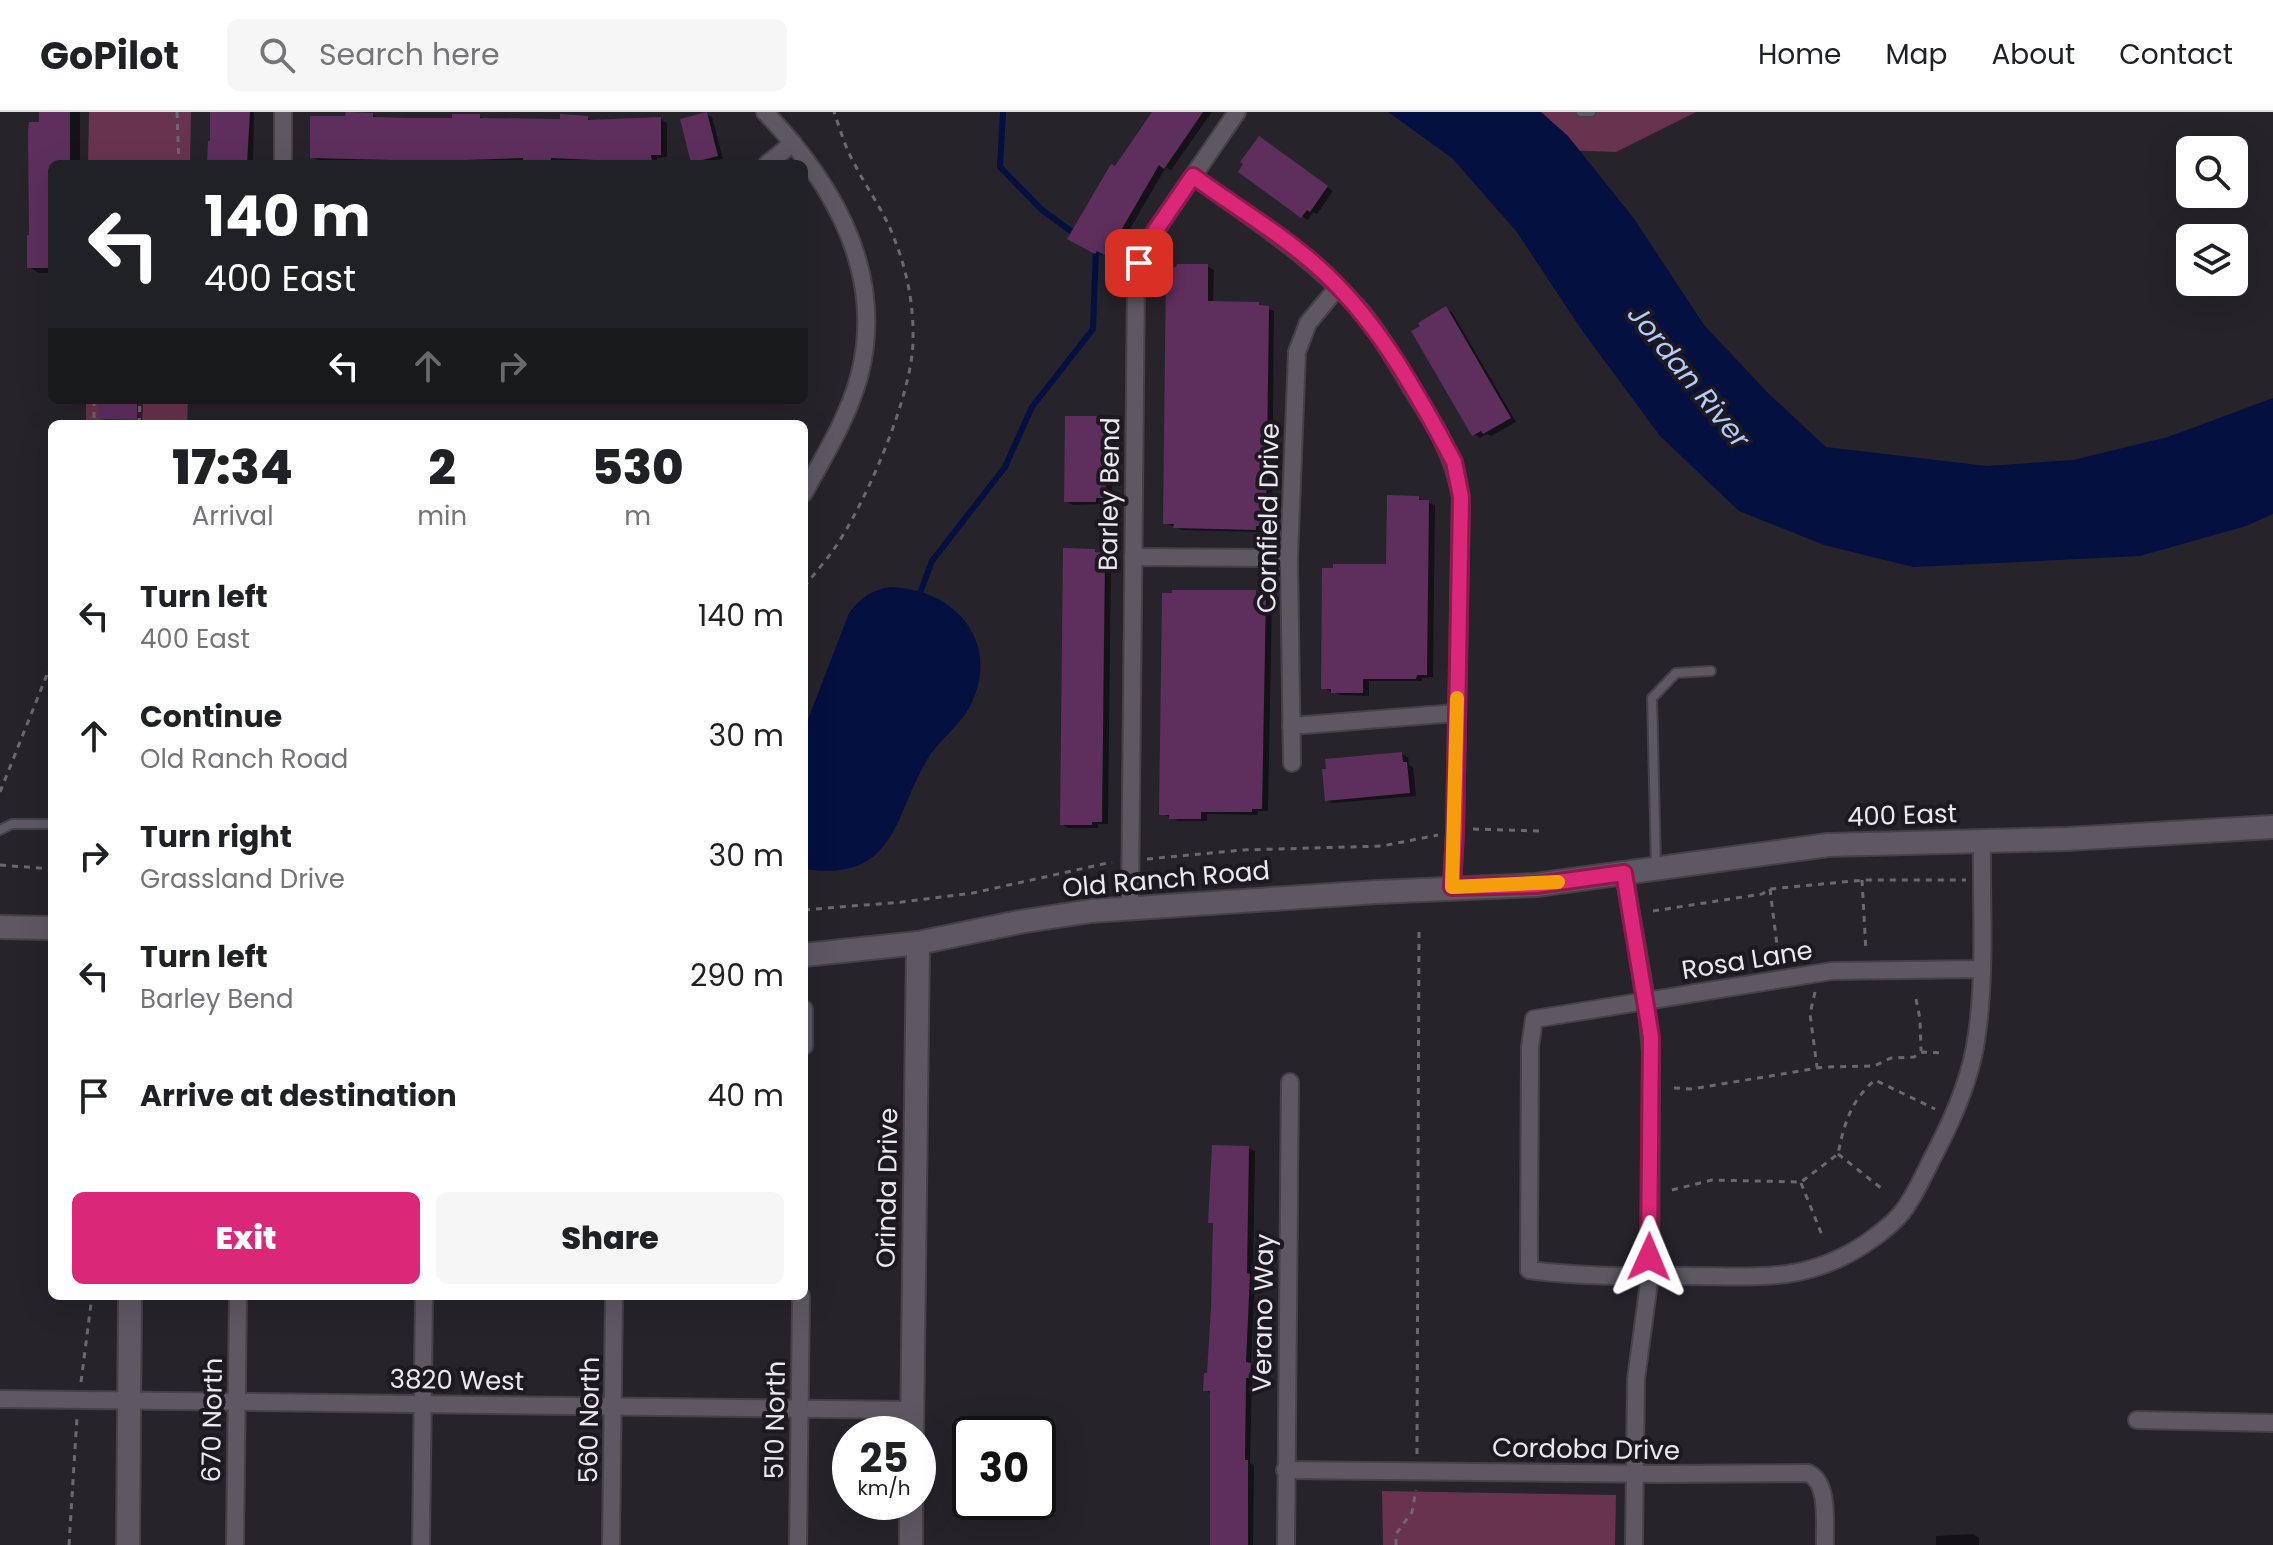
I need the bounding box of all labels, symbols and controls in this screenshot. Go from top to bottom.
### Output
search box [227,19,787,91]
text: GoPilot [40,29,179,82]
icon: search [255,33,299,77]
text: Search here [319,33,500,76]
text: Home [1758,35,1841,74]
text: Map [1885,35,1947,74]
text: About [1991,35,2075,74]
text: Contact [2119,35,2233,74]
map controls [2176,136,2248,296]
button: search [2176,136,2248,208]
text: 140 m [204,177,371,256]
icon: left [72,192,176,296]
button: layers [2176,224,2248,296]
pin [1105,229,1173,297]
icon: arrive [1117,241,1161,285]
text: 400 East [204,253,356,304]
water label: Jordan River [1618,296,1759,457]
icon: left [322,344,366,388]
icon: ahead [406,344,450,388]
icon: right [490,344,534,388]
street label: Barley Bend [1090,417,1128,571]
street label: Cornfield Drive [1248,423,1288,613]
text: 17:34 [172,434,293,501]
text: 2 [429,434,456,501]
text: 530 [591,434,684,501]
text: Arrival [192,498,274,534]
text: min [417,498,467,534]
text: m [624,498,651,534]
text: Turn left [140,575,268,618]
icon: left [72,594,116,638]
text: 140 m [698,594,784,637]
text: 400 East [140,621,250,657]
text: Continue [140,695,282,738]
icon: ahead [72,714,116,758]
text: 30 m [709,714,784,757]
text: Old Ranch Road [140,741,348,777]
street label: 400 East [1846,795,1958,835]
text: Turn right [140,815,292,858]
icon: right [72,834,116,878]
text: 30 m [709,834,784,877]
street label: Old Ranch Road [1061,852,1271,906]
text: Grassland Drive [140,861,345,897]
street label: Rosa Lane [1679,932,1815,988]
text: Turn left [140,935,268,978]
icon: left [72,954,116,998]
text: 290 m [690,954,784,997]
text: Barley Bend [140,981,294,1017]
icon: arrive [72,1074,116,1118]
text: Arrive at destination [140,1074,457,1117]
text: 40 m [707,1074,784,1117]
street label: Orinda Drive [868,1107,906,1269]
button: Exit [72,1192,420,1284]
button: Share [436,1192,784,1284]
position arrow [1607,1215,1691,1299]
street label: Verano Way [1244,1233,1282,1393]
street label: 560 North [570,1356,608,1484]
street label: 670 North [193,1357,231,1483]
street label: 510 North [756,1360,794,1480]
street label: 3820 West [389,1361,525,1399]
speed limit sign: 30 [952,1416,1056,1520]
street label: Cordoba Drive [1492,1429,1680,1469]
text: 25 [860,1430,908,1486]
text: km/h [857,1474,911,1502]

